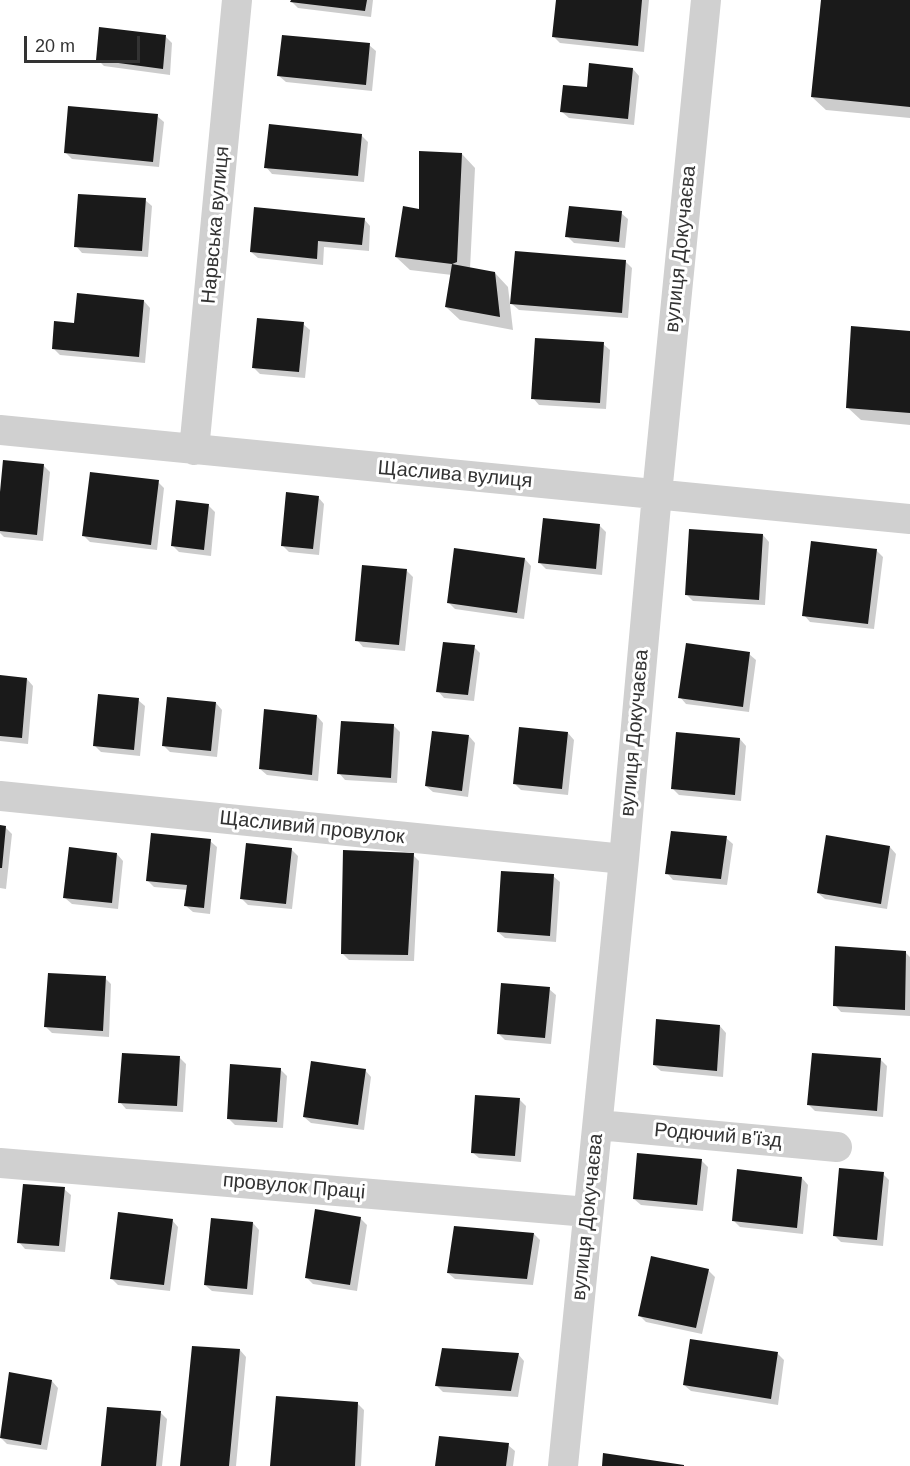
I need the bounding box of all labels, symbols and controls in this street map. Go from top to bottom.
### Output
scale bar [27,24,142,62]
text: 20 m [35,36,75,56]
street label: Нарвська вулиця [197,145,235,305]
street label: вулиця Докучаєва [660,164,702,334]
street label: Щаслива вулиця [377,456,533,494]
street label: вулиця Докучаєва [616,648,654,818]
street label: Щасливий провулок [218,806,406,850]
street label: Родючий в'їзд [653,1118,783,1154]
street label: вулиця Докучаєва [567,1132,609,1302]
street label: провулок Праці [222,1169,366,1205]

